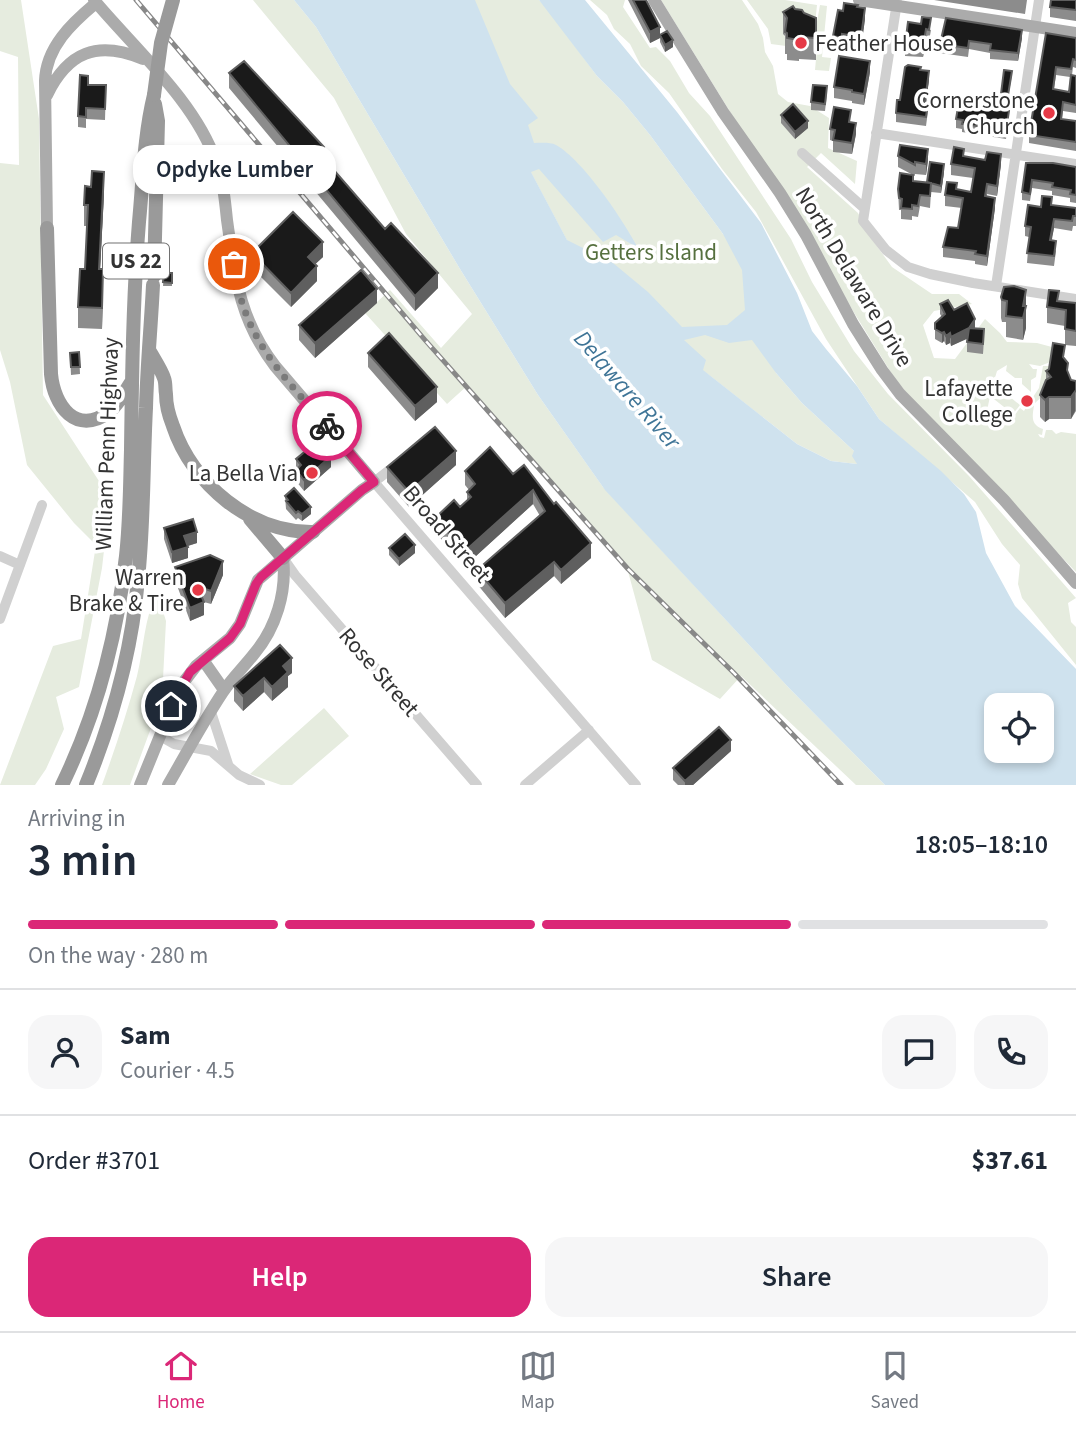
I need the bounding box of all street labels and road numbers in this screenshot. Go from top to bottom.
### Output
street label: North Delaware Drive [787,181,921,373]
road number: US 22 [103,244,169,278]
street label: William Penn Highway [87,337,127,551]
street label: Broad Street [395,478,499,590]
street label: Rose Street [331,620,427,724]

